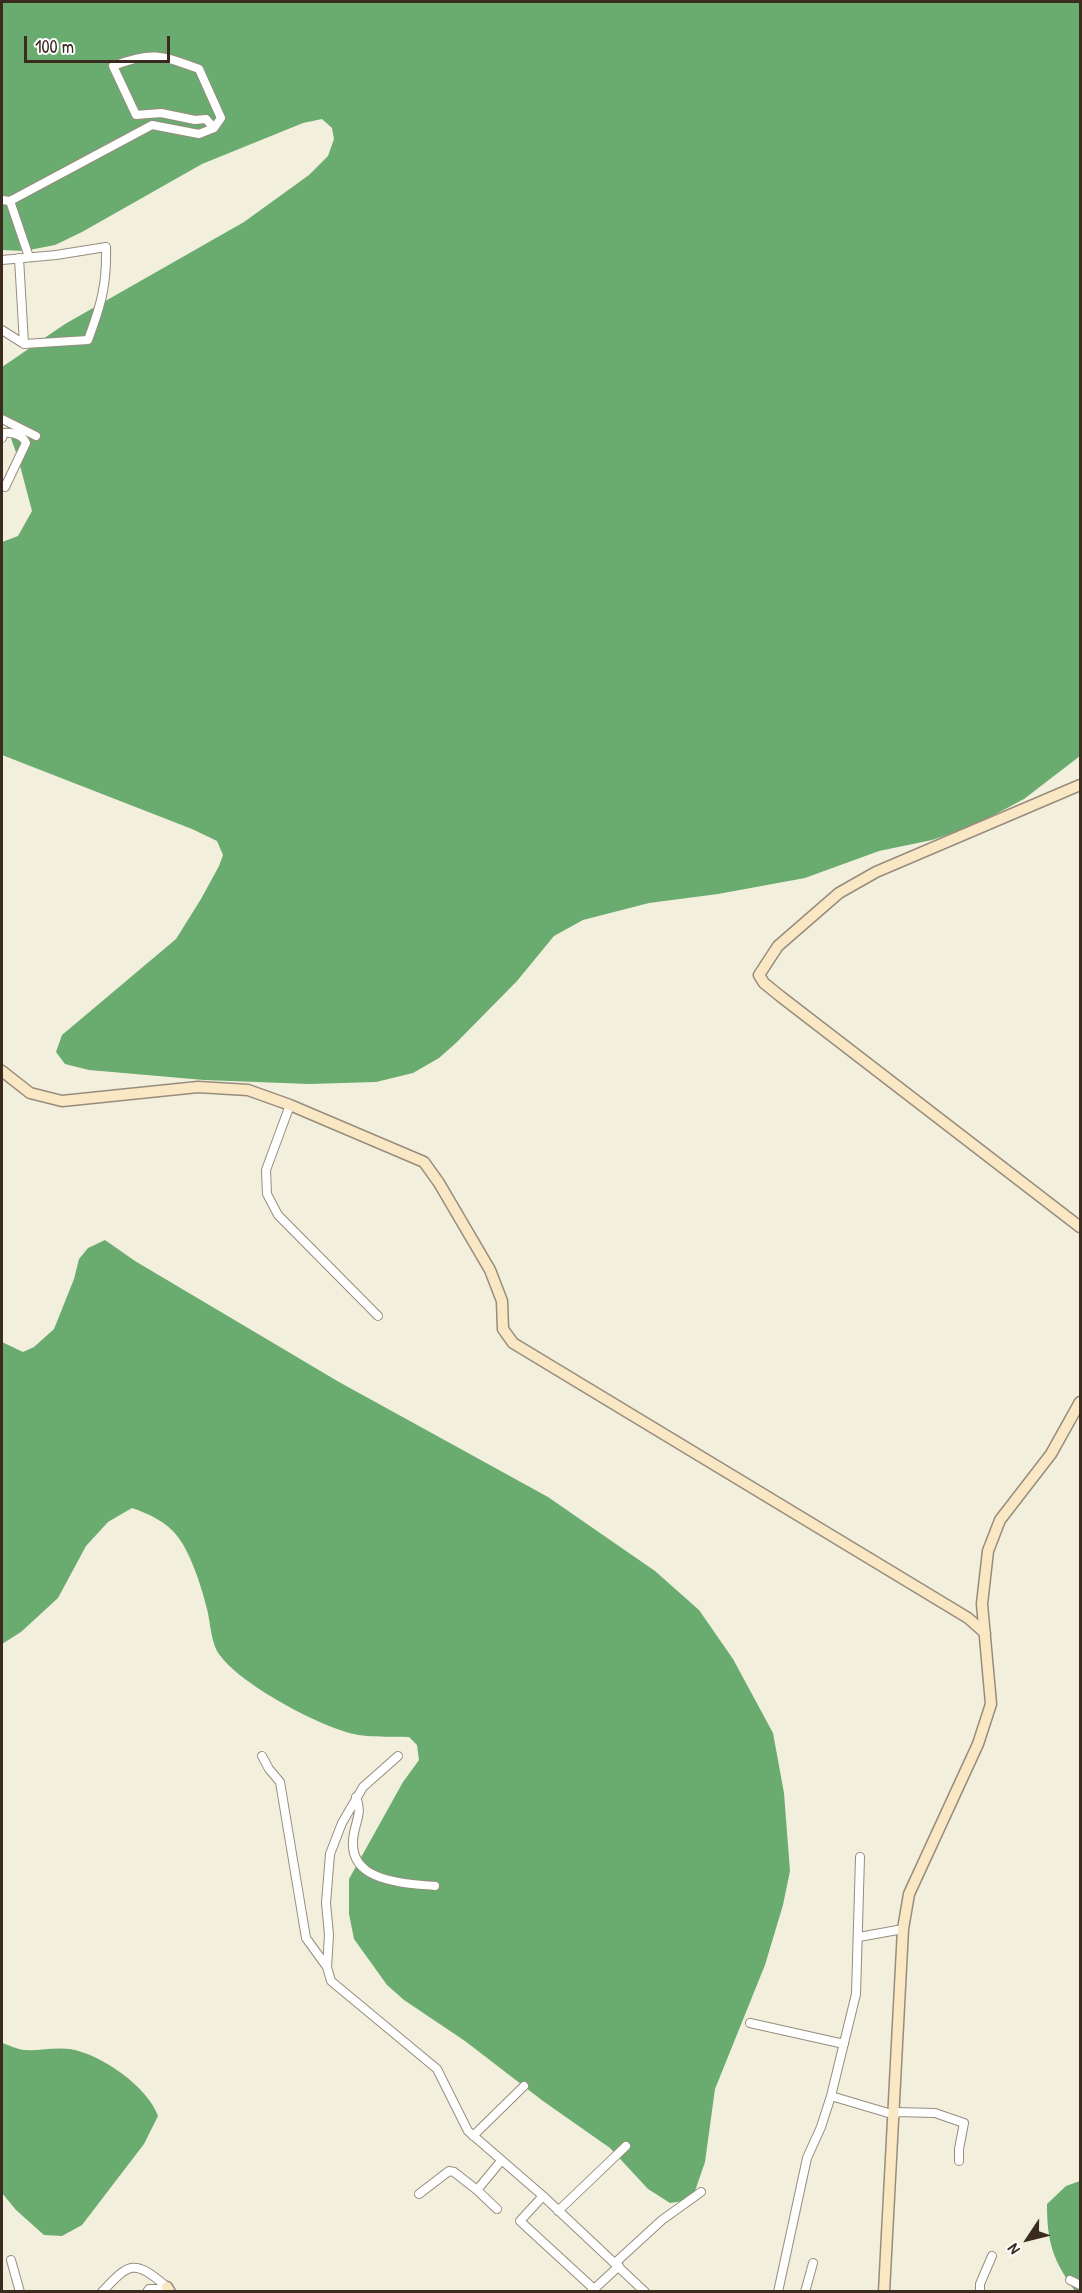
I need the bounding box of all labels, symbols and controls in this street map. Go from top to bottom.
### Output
scale bar [27,24,172,62]
text: 100 m [35,34,74,59]
north arrow [998,2209,1058,2269]
text: N [1002,2240,1025,2259]

